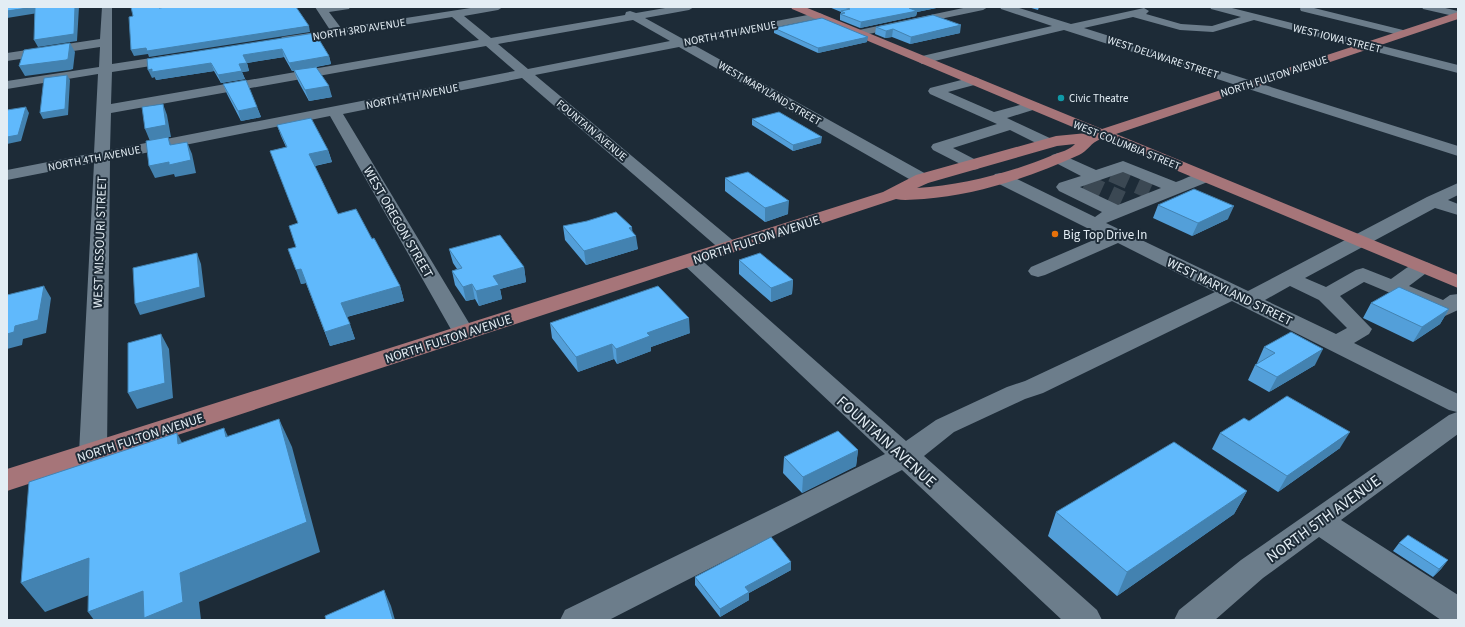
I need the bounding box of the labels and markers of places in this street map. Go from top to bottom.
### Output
place label: Civic Theatre [1069,91,1129,106]
marker: Civic Theatre [1056,93,1066,103]
place label: Big Top Drive In [1063,226,1147,244]
marker: Big Top Drive In [1050,229,1060,239]

